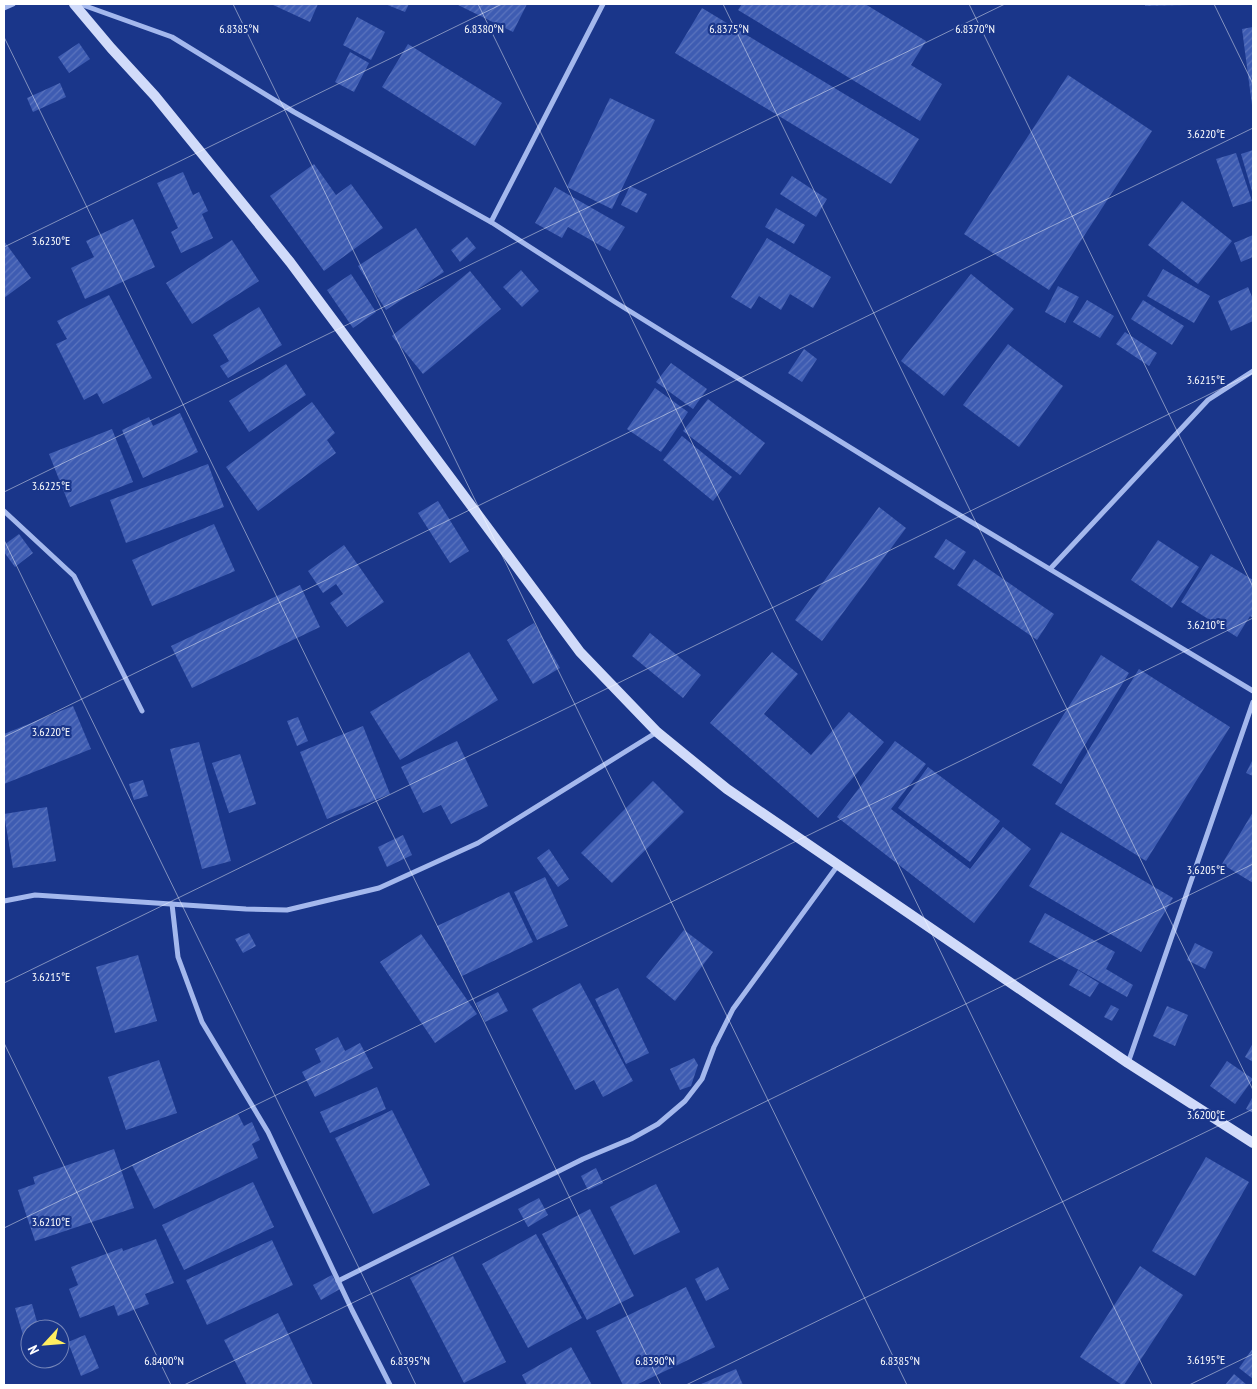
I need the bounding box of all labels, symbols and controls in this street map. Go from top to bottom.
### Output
text: 6.8385°N [219,21,259,36]
text: 6.8380°N [464,21,504,36]
text: 6.8375°N [709,21,749,36]
text: 6.8370°N [955,21,995,36]
text: 3.6220°E [1187,126,1225,141]
text: 3.6230°E [32,233,70,248]
text: 3.6215°E [1187,372,1225,387]
text: 3.6225°E [32,478,70,493]
text: 3.6210°E [1187,617,1225,632]
text: 3.6220°E [32,724,70,739]
text: 3.6205°E [1187,862,1225,877]
text: 3.6215°E [32,969,70,984]
text: 3.6200°E [1187,1107,1225,1122]
text: 3.6210°E [32,1214,70,1229]
north arrow [20,1319,70,1369]
text: N [24,1342,43,1357]
text: 3.6195°E [1187,1352,1225,1367]
text: 6.8400°N [144,1353,184,1368]
text: 6.8395°N [390,1353,430,1368]
text: 6.8390°N [635,1353,675,1368]
text: 6.8385°N [880,1353,920,1368]

